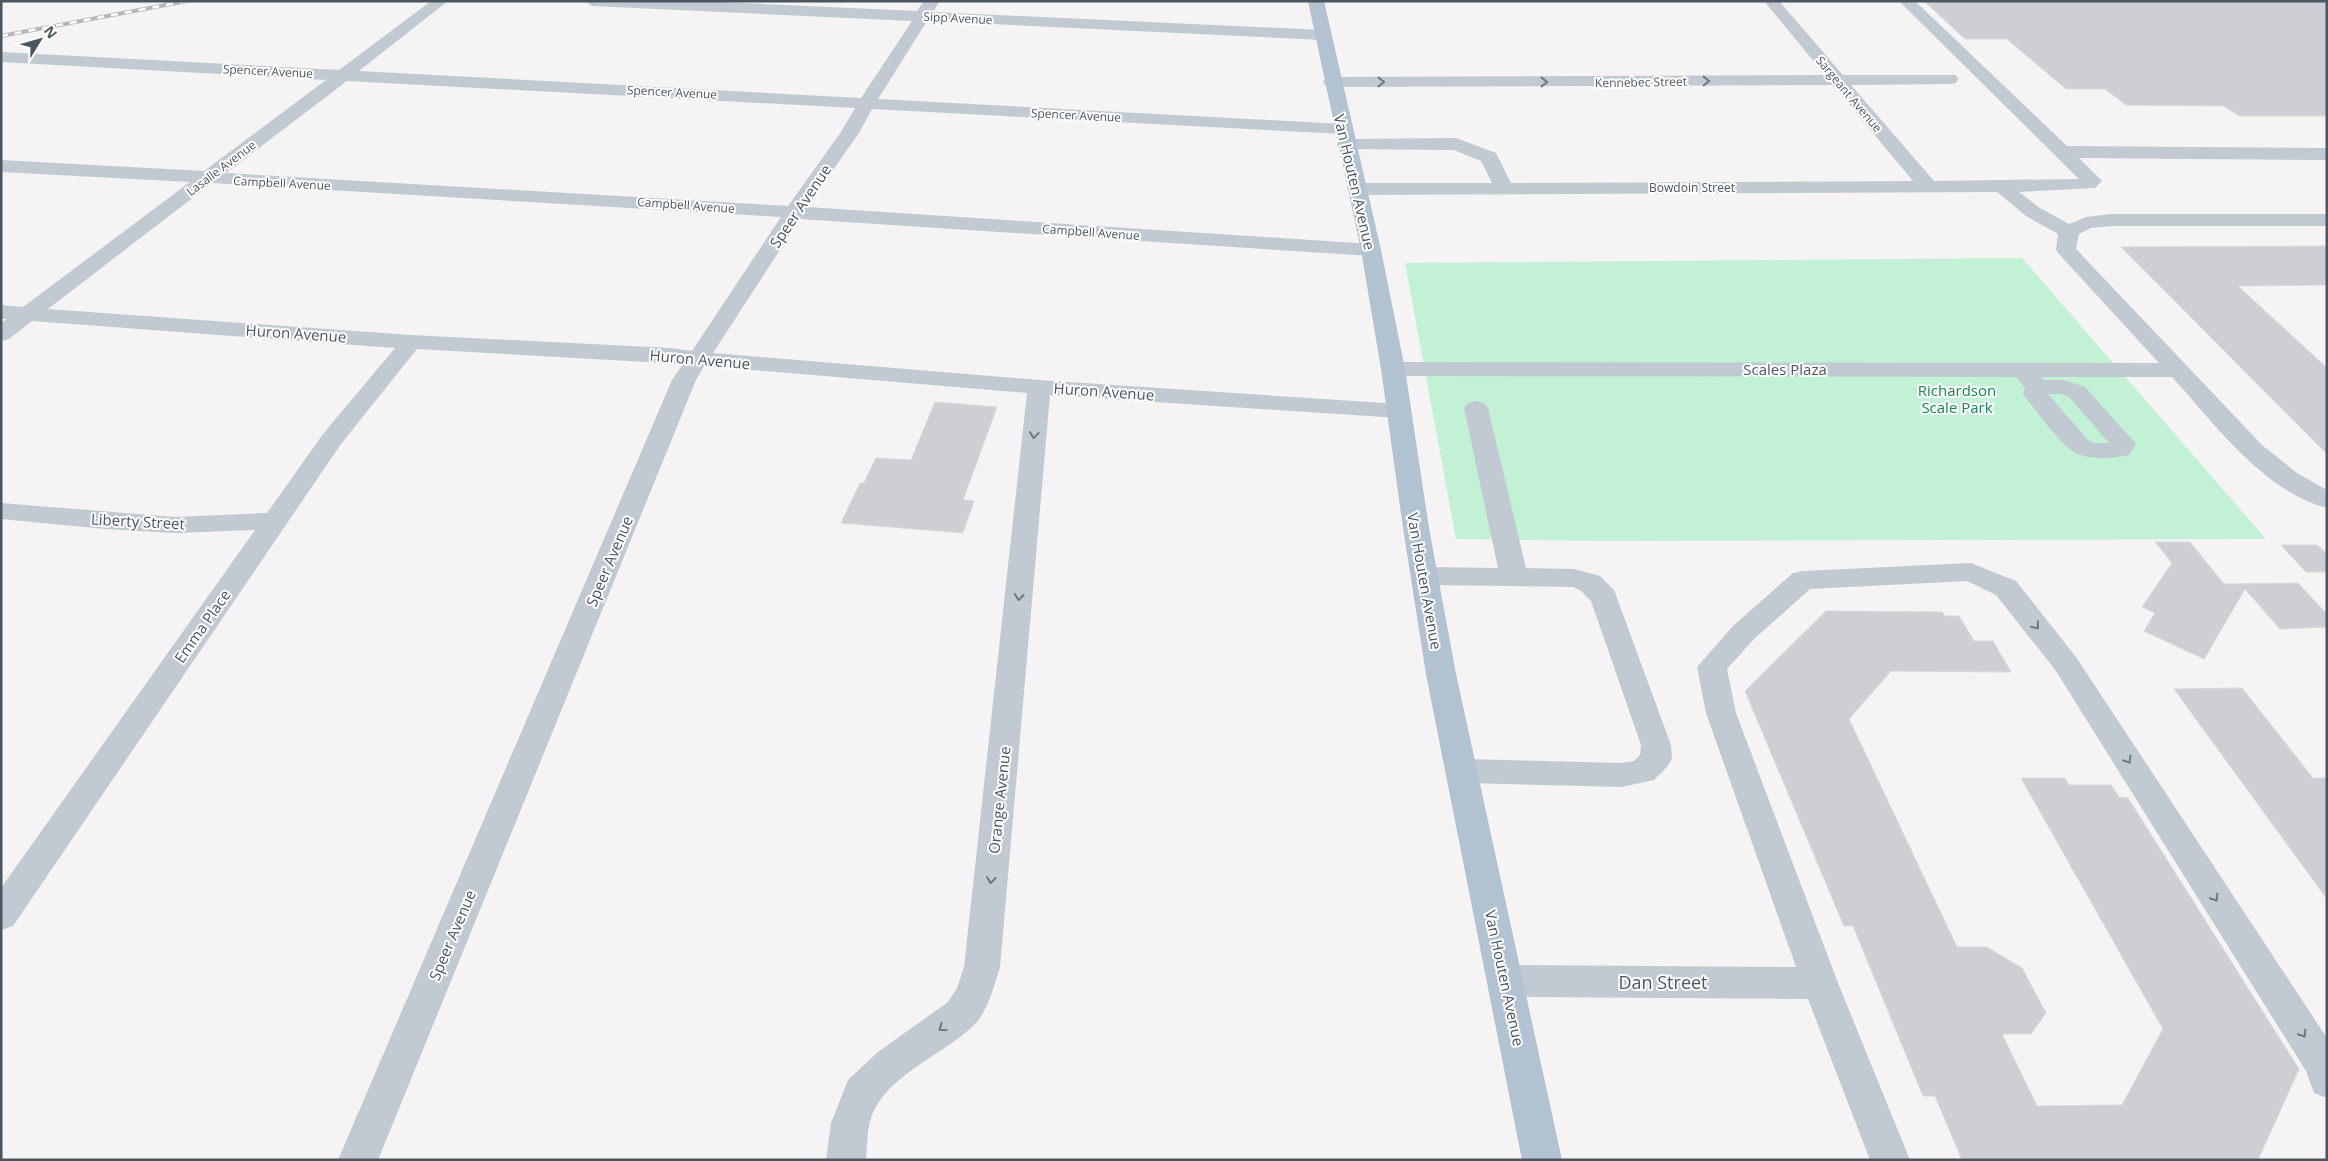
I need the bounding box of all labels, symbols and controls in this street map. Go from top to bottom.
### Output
street label: Sipp Avenue [923,8,993,28]
north arrow [15,15,65,65]
text: N [40,22,62,42]
street label: Sargeant Avenue [1812,52,1886,136]
street label: Spencer Avenue [222,60,314,82]
street label: Kennebec Street [1595,73,1687,91]
one-way arrow [1702,76,1710,86]
one-way arrow [1378,77,1385,87]
one-way arrow [1540,77,1548,87]
street label: Spencer Avenue [626,81,718,103]
street label: Spencer Avenue [1030,104,1122,126]
street label: Van Houten Avenue [1330,112,1380,252]
street label: Lasalle Avenue [183,136,259,200]
street label: Speer Avenue [765,160,835,252]
street label: Campbell Avenue [233,172,331,194]
street label: Bowdoin Street [1649,179,1735,196]
street label: Campbell Avenue [637,193,736,217]
street label: Campbell Avenue [1042,220,1141,244]
street label: Huron Avenue [245,320,347,346]
street label: Huron Avenue [649,345,751,373]
street label: Scales Plaza [1743,359,1827,379]
street label: Huron Avenue [1053,378,1155,404]
park label: Richardson Scale Park [1918,380,1996,417]
one-way arrow [1029,431,1040,439]
street label: Liberty Street [91,509,185,533]
street label: Van Houten Avenue [1403,511,1447,651]
street label: Speer Avenue [581,513,637,609]
street label: Emma Place [169,585,235,667]
one-way arrow [1013,593,1024,601]
one-way arrow [2031,620,2039,629]
street label: Orange Avenue [983,745,1015,855]
one-way arrow [2122,755,2132,764]
one-way arrow [986,877,997,885]
street label: Speer Avenue [424,887,480,983]
one-way arrow [2209,892,2218,901]
street label: Van Houten Avenue [1481,908,1529,1048]
street label: Dan Street [1618,970,1708,994]
one-way arrow [938,1022,948,1031]
one-way arrow [2297,1029,2306,1038]

